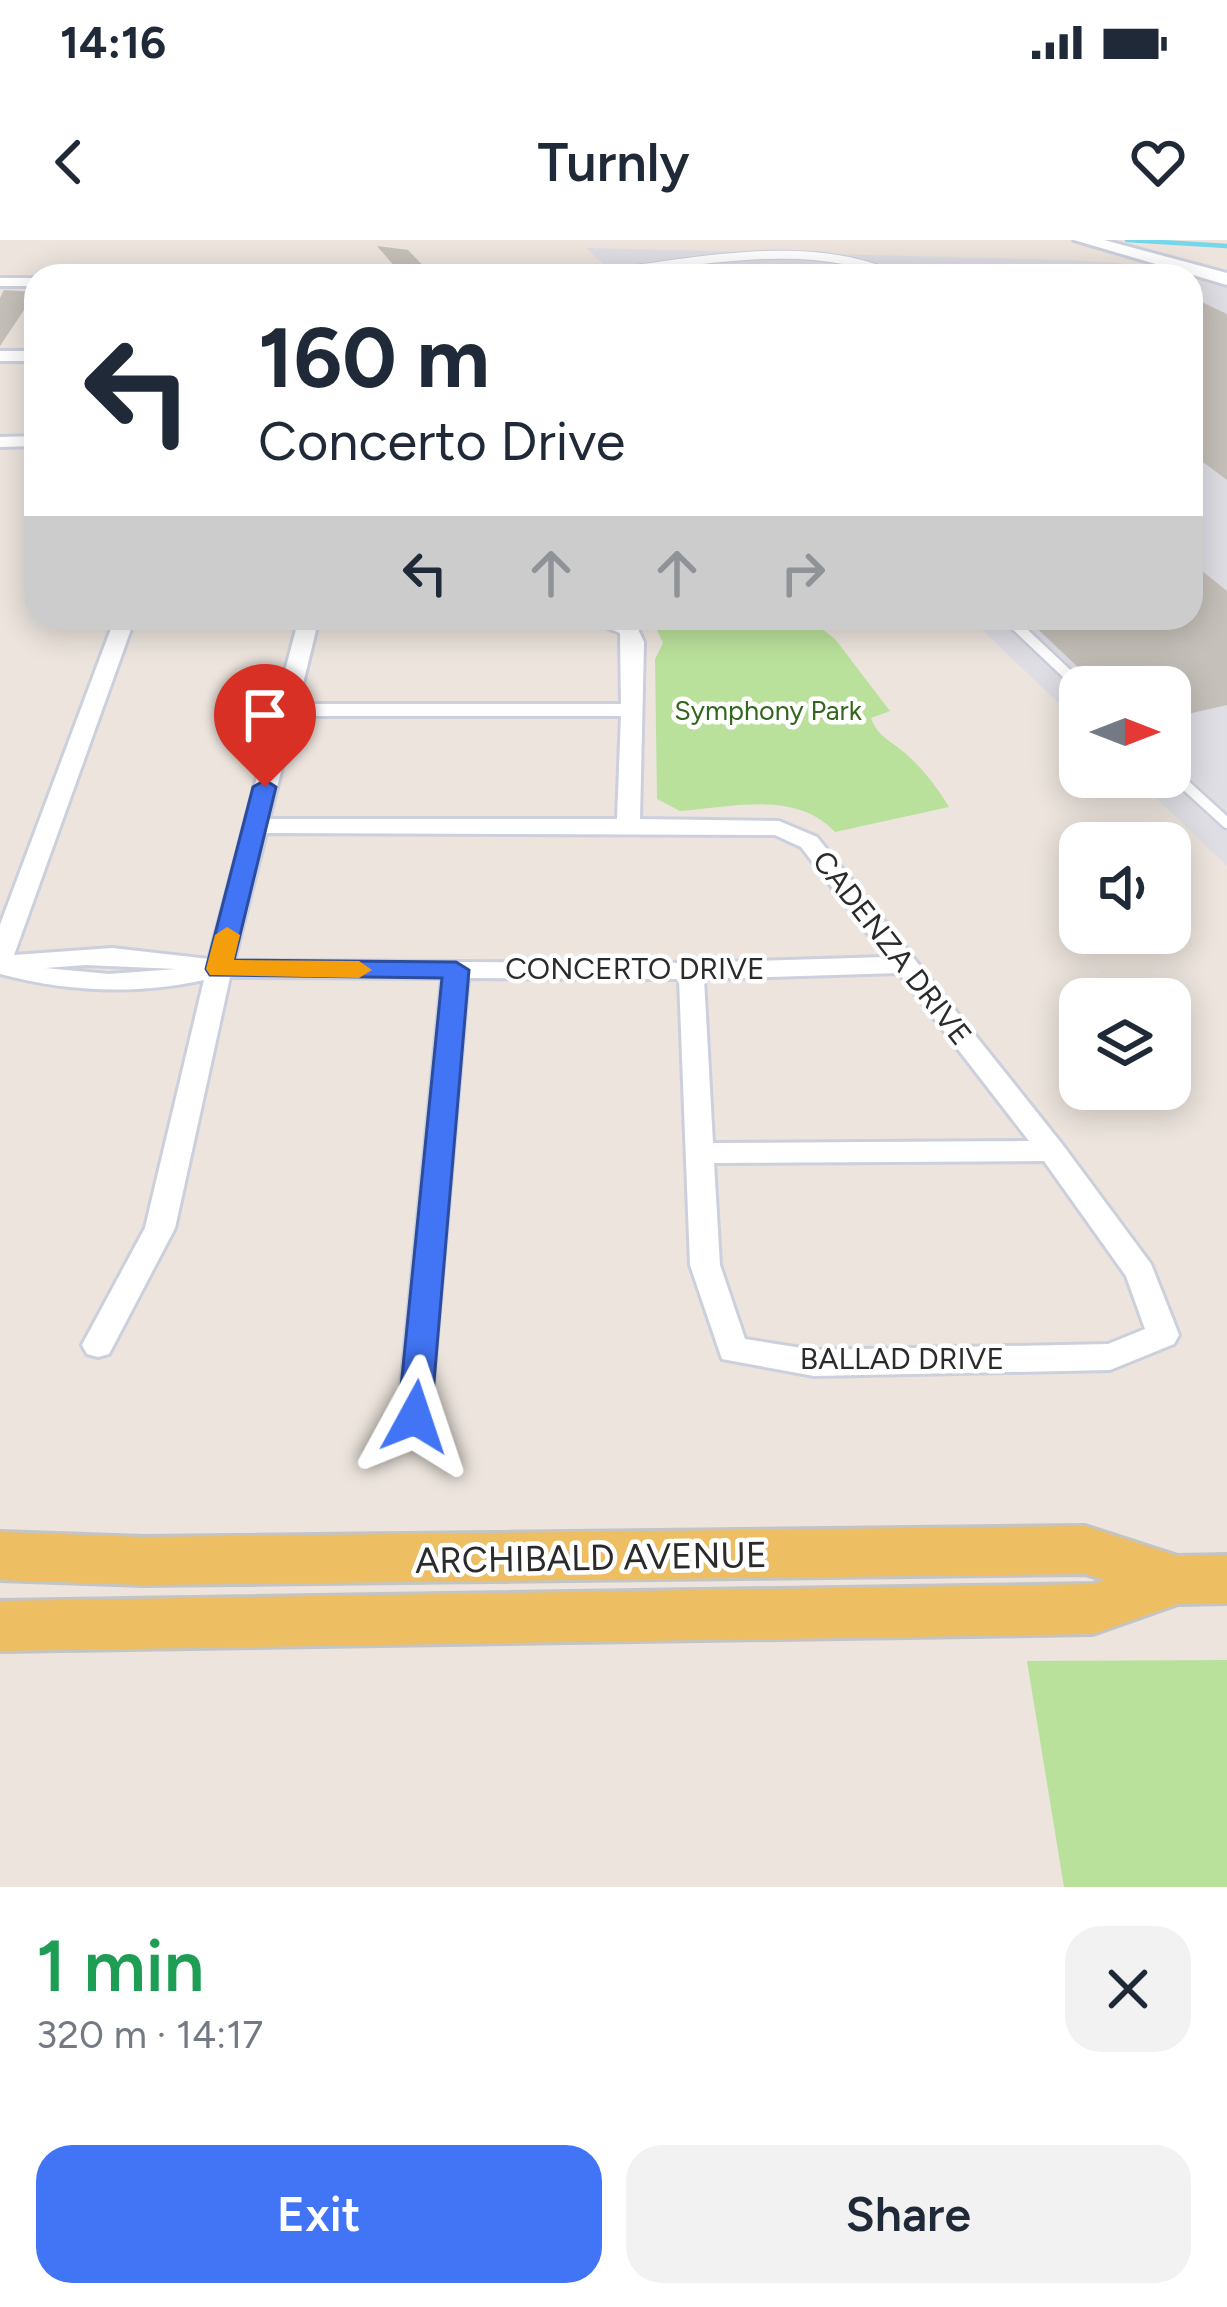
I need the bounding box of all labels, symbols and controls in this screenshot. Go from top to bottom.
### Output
text: 14:16 [60,15,166,69]
icon: back [36,129,102,195]
icon: heart [1125,129,1191,195]
text: Turnly [538,130,689,195]
text: 160 m [258,307,490,408]
icon: left [60,312,216,468]
text: Concerto Drive [258,409,625,474]
icon: left [392,540,458,606]
icon: ahead [518,540,584,606]
icon: ahead [644,540,710,606]
icon: right [770,540,836,606]
pin [214,664,316,787]
north arrow [1059,666,1191,798]
map controls [1059,666,1191,1110]
icon: arrive [232,682,298,748]
park label: Symphony Park [674,694,863,727]
button: sound [1059,822,1191,954]
street label: CADENZA DRIVE [805,843,980,1052]
street label: CONCERTO DRIVE [505,950,765,987]
button: layers [1059,978,1191,1110]
street label: BALLAD DRIVE [800,1340,1004,1377]
position arrow [352,1354,478,1480]
street label: ARCHIBALD AVENUE [415,1533,767,1582]
text: 1 min [36,1923,204,2009]
button: close [1065,1926,1191,2052]
text: 320 m · 14:17 [36,2011,263,2058]
button: Exit [36,2145,602,2283]
button: Share [626,2145,1191,2283]

